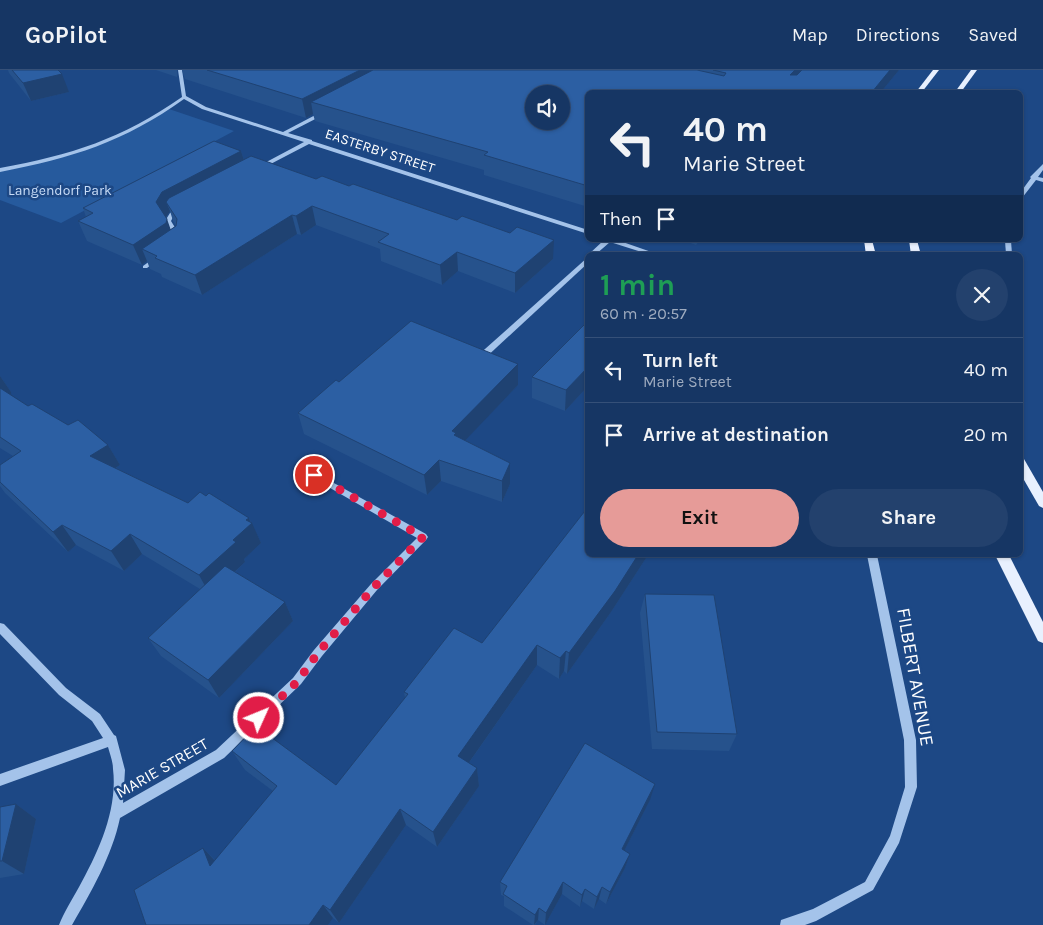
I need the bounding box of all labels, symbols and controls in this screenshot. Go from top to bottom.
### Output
text: GoPilot [25,21,107,49]
text: Map [792,24,828,46]
text: Directions [856,24,940,46]
text: Saved [968,24,1018,46]
map controls [525,85,570,130]
button: sound [525,85,570,130]
text: 40 m [683,109,768,150]
icon: left [600,110,665,175]
street label: EASTERBY STREET [323,125,437,177]
text: Marie Street [683,151,805,177]
park label: Langendorf Park [8,182,112,199]
icon: arrive [652,205,680,233]
text: Then [600,208,642,230]
text: 1 min [600,267,675,303]
button: close [956,269,1008,321]
text: 60 m · 20:57 [600,304,687,323]
text: Turn left [643,350,718,372]
icon: left [600,356,628,384]
text: 40 m [964,359,1008,381]
text: Marie Street [643,372,732,391]
icon: arrive [600,421,628,449]
text: Arrive at destination [643,424,829,446]
text: 20 m [963,424,1008,446]
pin [293,454,335,496]
icon: arrive [300,461,328,489]
button: Exit [600,489,799,547]
button: Share [809,489,1008,547]
street label: FILBERT AVENUE [892,606,938,748]
position arrow [232,691,284,743]
street label: MARIE STREET [113,734,211,802]

